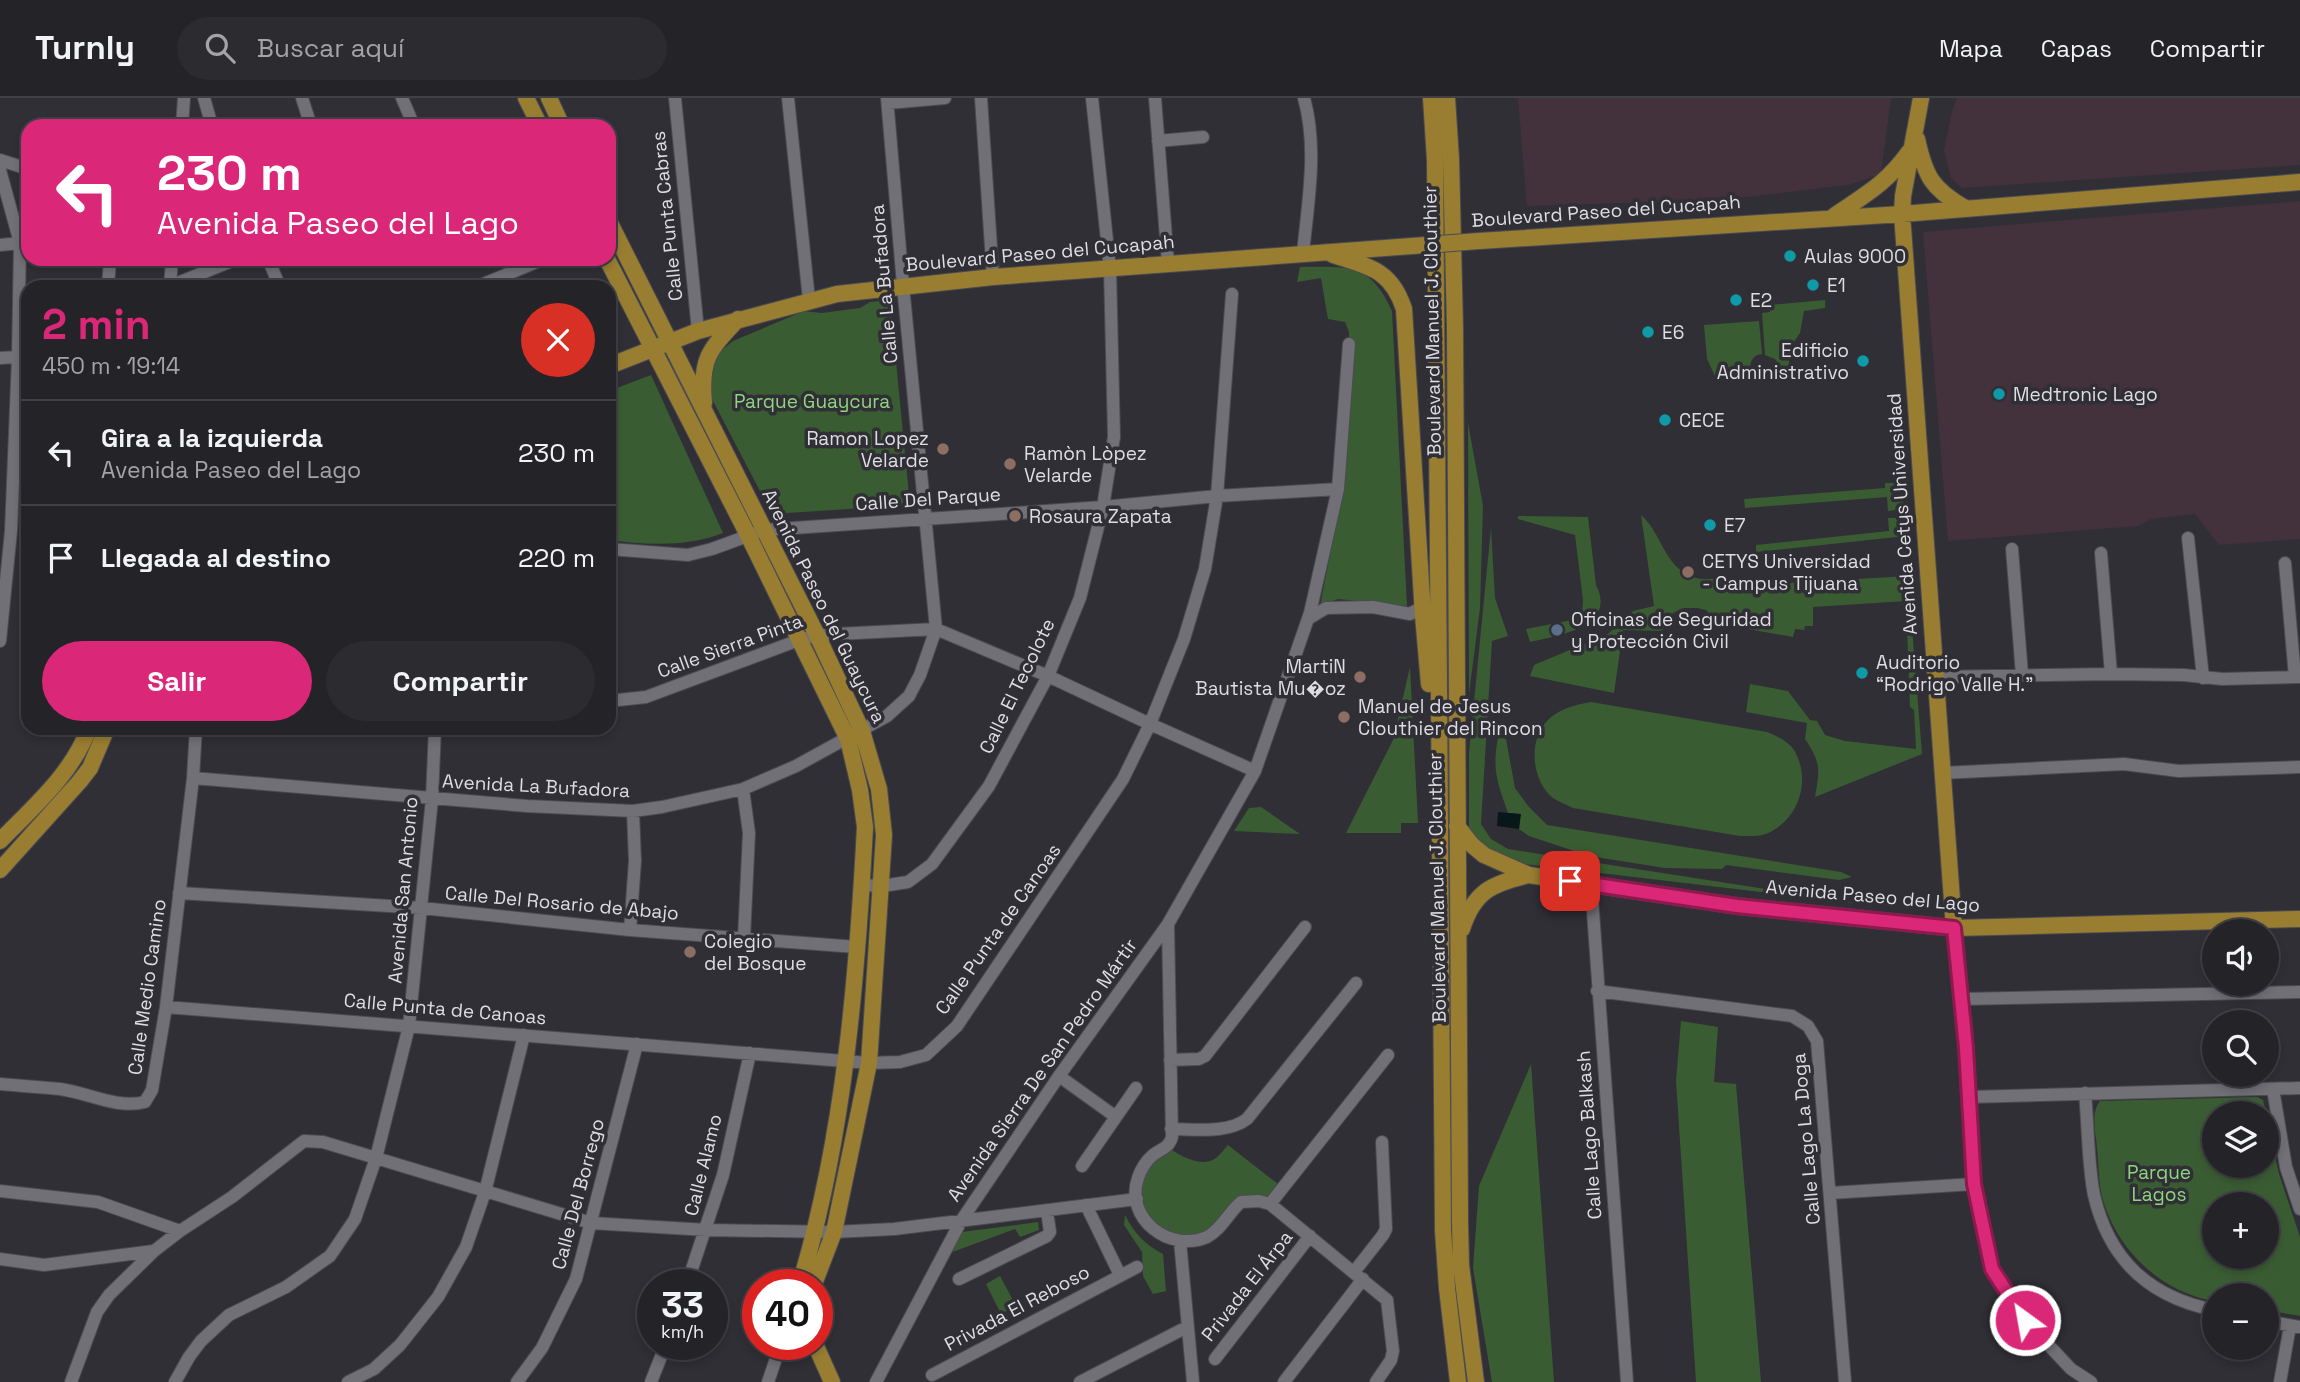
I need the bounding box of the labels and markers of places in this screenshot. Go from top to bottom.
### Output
place label: Aulas 9000 [1804,244,1906,269]
marker: Aulas 9000 [1782,248,1798,264]
place label: E1 [1827,273,1846,298]
marker: E1 [1805,277,1821,293]
place label: E2 [1750,288,1772,313]
marker: E2 [1728,292,1744,308]
place label: E6 [1662,320,1684,345]
marker: E6 [1640,324,1656,340]
place label: Edificio Administrativo [1717,338,1849,385]
marker: Edificio Administrativo [1855,353,1871,369]
place label: Medtronic Lago [2013,382,2158,407]
marker: Medtronic Lago [1991,386,2007,402]
place label: CECE [1679,408,1725,433]
marker: CECE [1657,412,1673,428]
place label: Ramon Lopez Velarde [806,426,929,473]
marker: Ramon Lopez Velarde [935,441,951,457]
place label: Ramòn Lòpez Velarde [1024,441,1147,488]
marker: Ramòn Lòpez Velarde [1002,456,1018,472]
place label: Rosaura Zapata [1029,504,1172,529]
marker: Rosaura Zapata [1007,508,1023,524]
place label: E7 [1724,513,1746,538]
marker: E7 [1702,517,1718,533]
place label: CETYS Universidad - Campus Tijuana [1702,549,1871,596]
marker: CETYS Universidad - Campus Tijuana [1680,564,1696,580]
place label: Oficinas de Seguridad y Protección Civil [1571,607,1772,654]
marker: Oficinas de Seguridad y Protección Civil [1549,622,1565,638]
place label: Auditorio “Rodrigo Valle H.” [1876,650,2033,697]
place label: MartiN Bautista Mu�oz [1195,654,1346,701]
marker: Auditorio “Rodrigo Valle H.” [1854,665,1870,681]
marker: MartiN Bautista Mu�oz [1352,669,1368,685]
place label: Manuel de Jesus Clouthier del Rincon [1358,694,1543,741]
marker: Manuel de Jesus Clouthier del Rincon [1336,709,1352,725]
pin [1540,851,1600,911]
place label: Colegio del Bosque [704,929,806,976]
marker: Colegio del Bosque [682,944,698,960]

